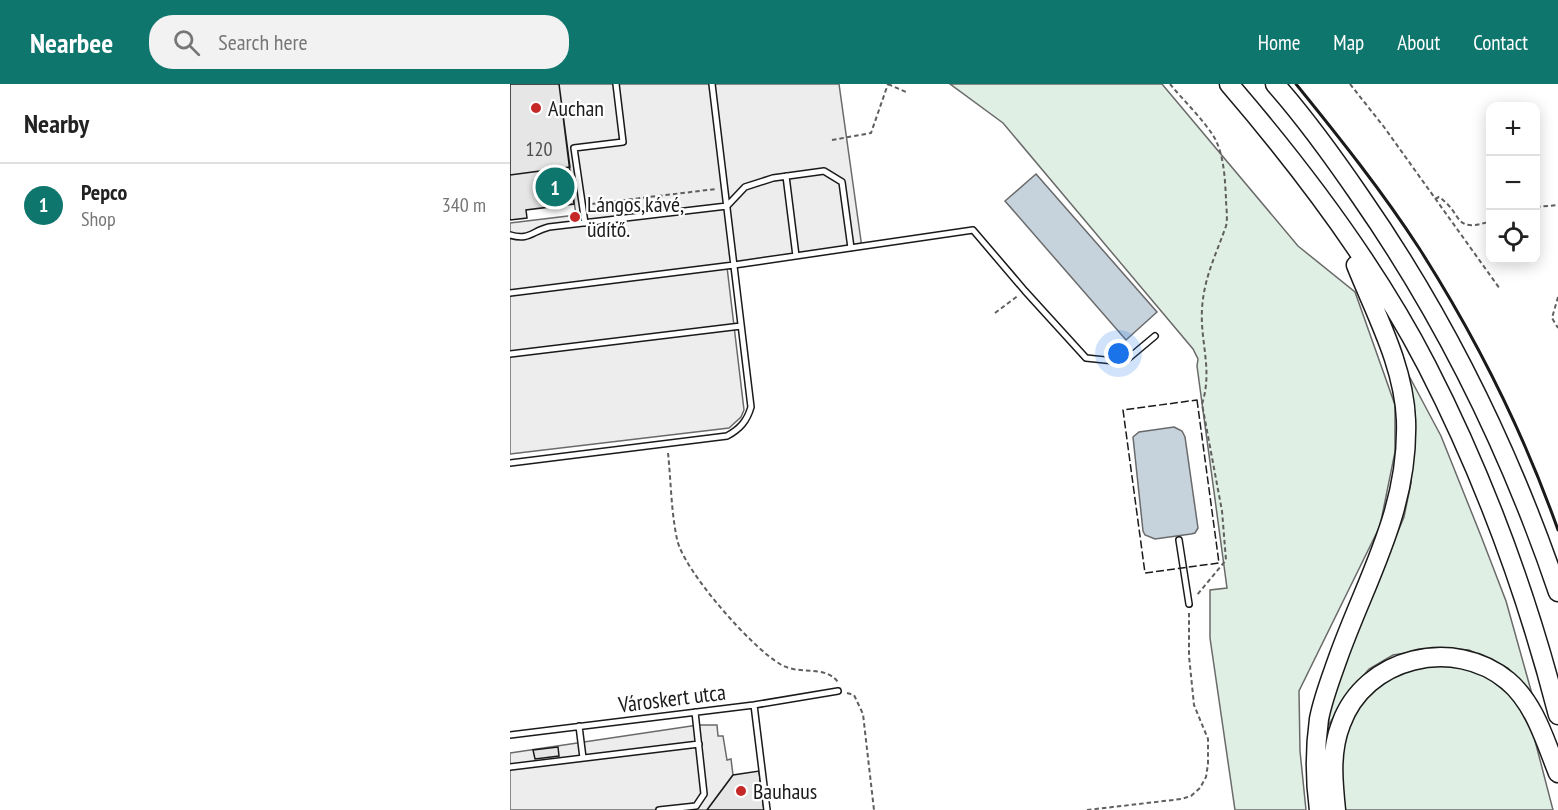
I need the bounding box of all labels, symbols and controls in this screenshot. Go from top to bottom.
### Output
search box [149,15,569,69]
text: Nearbee [30,24,113,61]
icon: search [170,26,203,59]
text: Search here [218,28,308,56]
text: Home [1258,29,1300,56]
text: Map [1333,29,1364,56]
text: About [1397,29,1440,56]
text: Contact [1473,29,1528,56]
place label: Auchan [548,94,604,122]
marker: Auchan [529,101,543,115]
map controls [1486,102,1540,264]
button: + [1486,102,1540,156]
text: Nearby [24,107,89,140]
house number: 120 [526,136,553,162]
button: − [1486,156,1540,210]
pin: 1 [536,164,574,210]
text: Pepco [81,178,127,206]
place label: Lángos,kávé, üdítő. [587,190,684,243]
text: 1 [39,192,48,218]
text: 340 m [442,192,486,218]
text: Shop [81,206,116,232]
marker: Lángos,kávé, üdítő. [568,210,582,224]
button: locate [1486,210,1540,264]
your location [1104,339,1133,368]
street label: Városkert utca [616,678,727,719]
place label: Bauhaus [753,777,817,805]
marker: Bauhaus [734,784,748,798]

